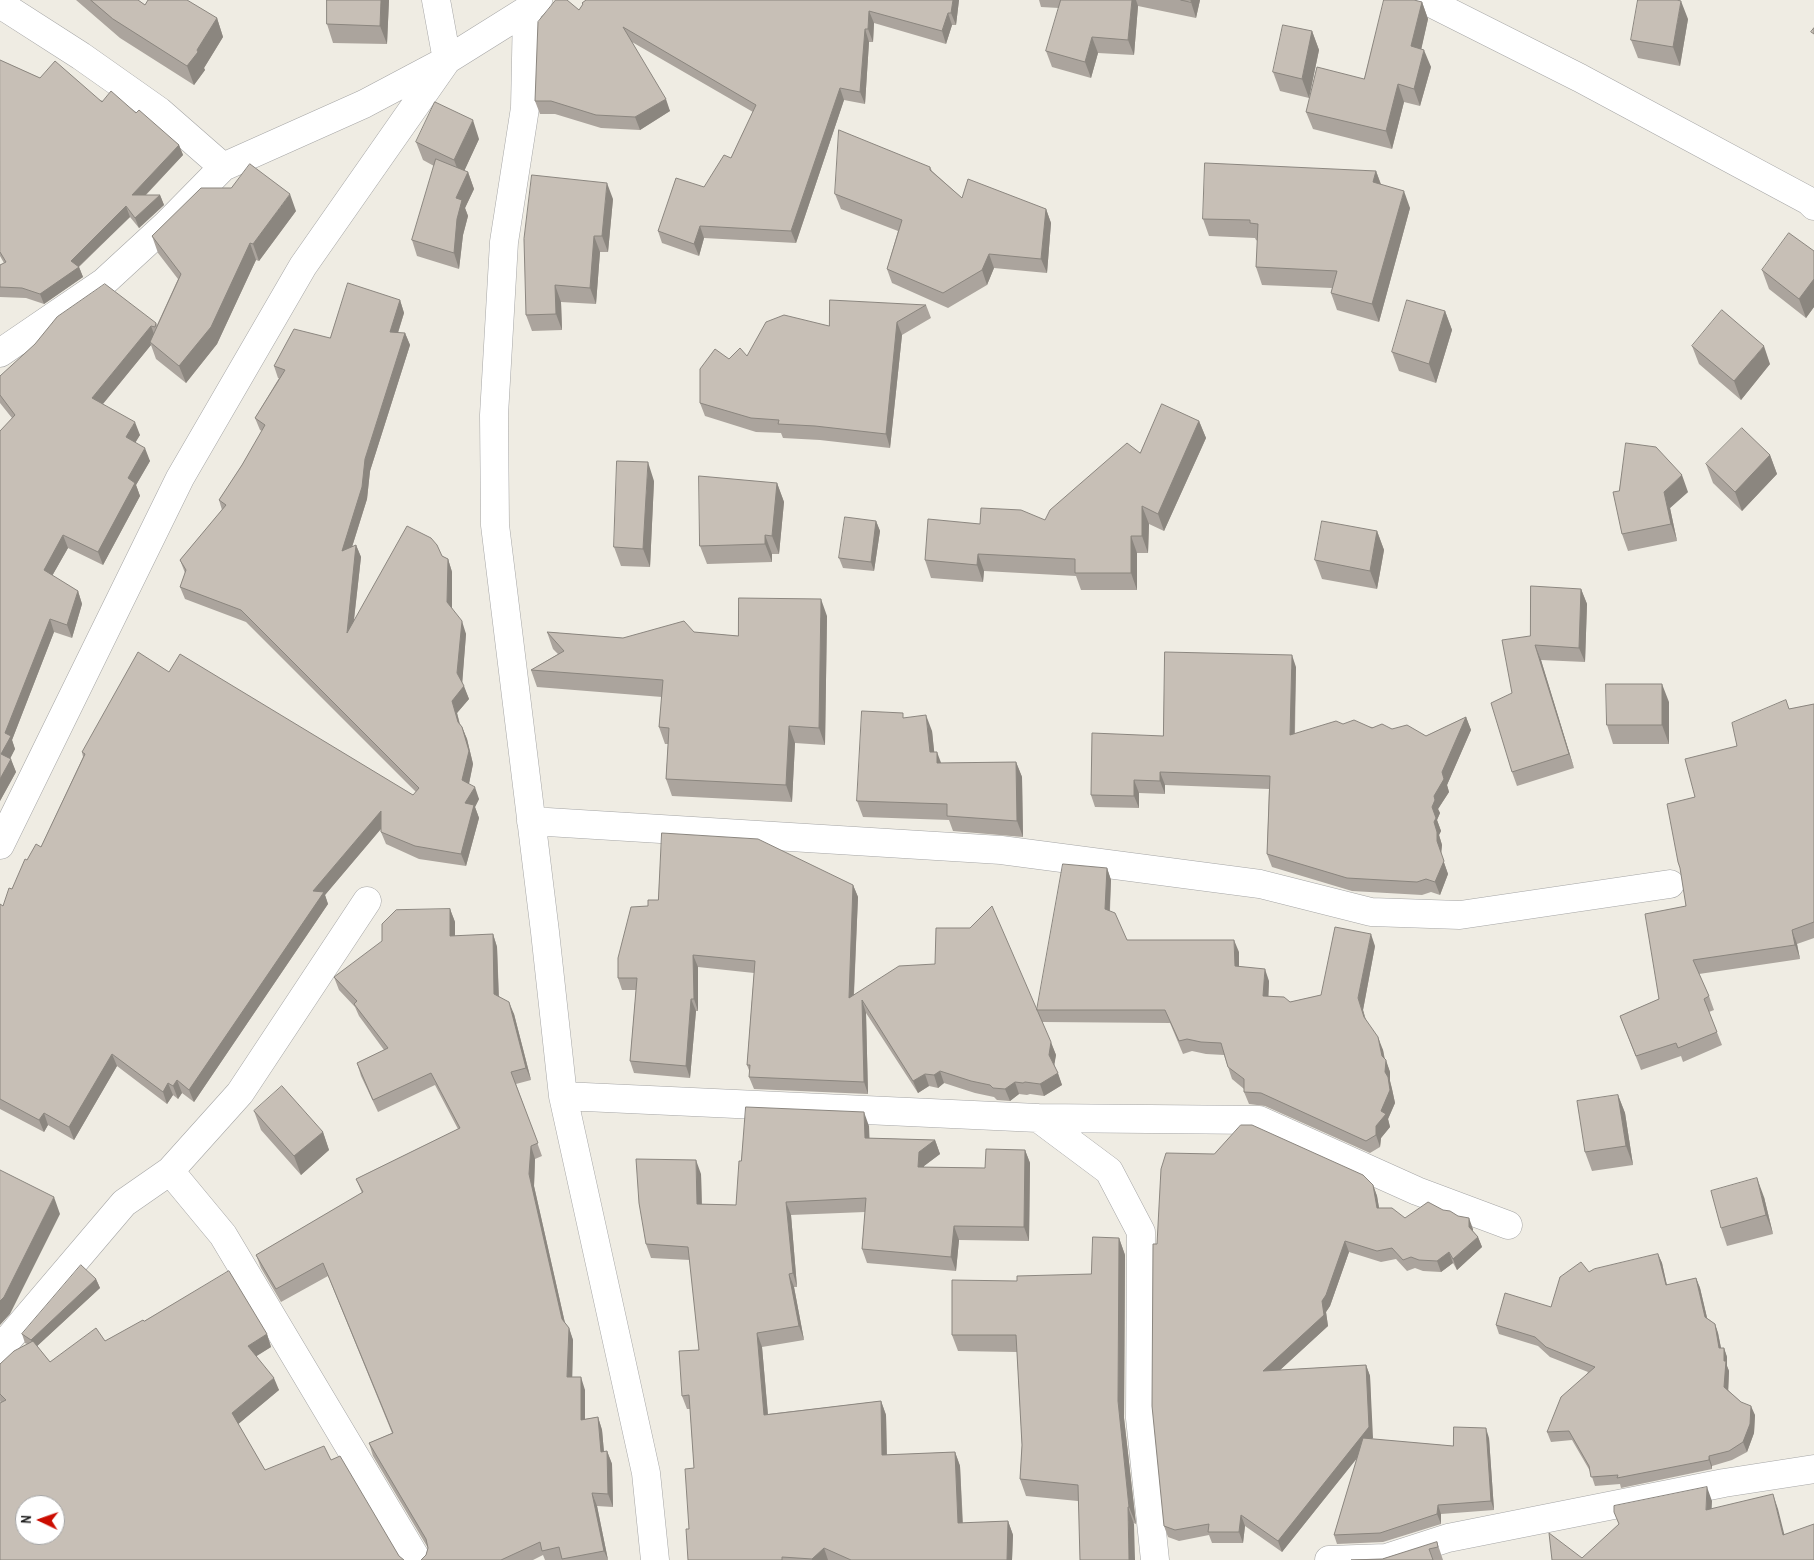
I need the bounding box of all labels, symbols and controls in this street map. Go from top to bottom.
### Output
north arrow [15,1495,65,1545]
text: N [17,1515,35,1524]

